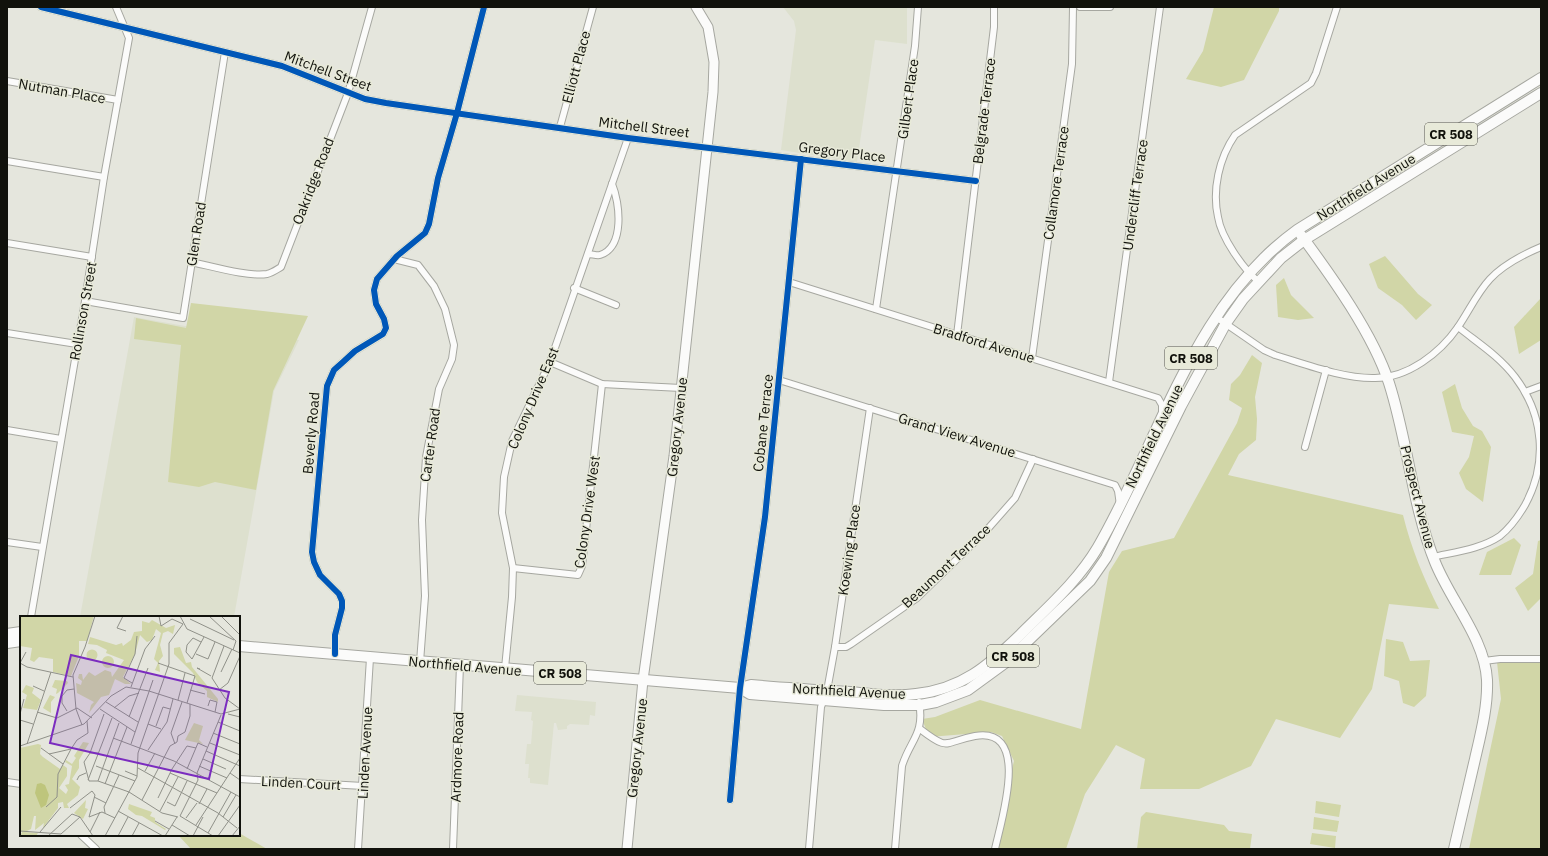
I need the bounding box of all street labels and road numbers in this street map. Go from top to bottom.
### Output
street label: Elliott Place [558,28,594,105]
street label: Mitchell Street [282,47,374,95]
street label: Gilbert Place [893,57,923,140]
street label: Belgrade Terrace [969,57,999,165]
street label: Nutman Place [17,74,107,108]
street label: Mitchell Street [597,112,691,142]
road number: CR 508 [1425,123,1477,145]
street label: Collamore Terrace [1039,125,1073,241]
street label: Oakridge Road [288,135,338,227]
street label: Gregory Place [797,138,887,166]
street label: Undercliff Terrace [1118,138,1152,252]
street label: Northfield Avenue [1313,149,1419,225]
street label: Glen Road [182,201,210,267]
street label: Rollinson Street [65,260,101,362]
street label: Bradford Avenue [931,319,1037,367]
street label: Colony Drive East [503,344,563,452]
road number: CR 508 [1165,347,1217,369]
street label: Cobane Terrace [749,373,777,473]
street label: Gregory Avenue [663,376,691,478]
street label: Northfield Avenue [1121,381,1187,491]
street label: Beverly Road [298,391,324,475]
street label: Carter Road [416,407,444,483]
street label: Grand View Avenue [896,409,1018,462]
street label: Prospect Avenue [1396,443,1440,551]
street label: Colony Drive West [570,454,604,570]
street label: Koewing Place [834,503,864,596]
street label: Beaumont Terrace [898,520,995,612]
road number: CR 508 [987,645,1039,667]
street label: Northfield Avenue [408,652,523,680]
road number: CR 508 [534,662,586,684]
street label: Northfield Avenue [792,679,906,703]
street label: Gregory Avenue [623,697,651,799]
street label: Linden Avenue [354,706,376,800]
street label: Ardmore Road [446,711,468,803]
street label: Linden Court [261,772,342,794]

